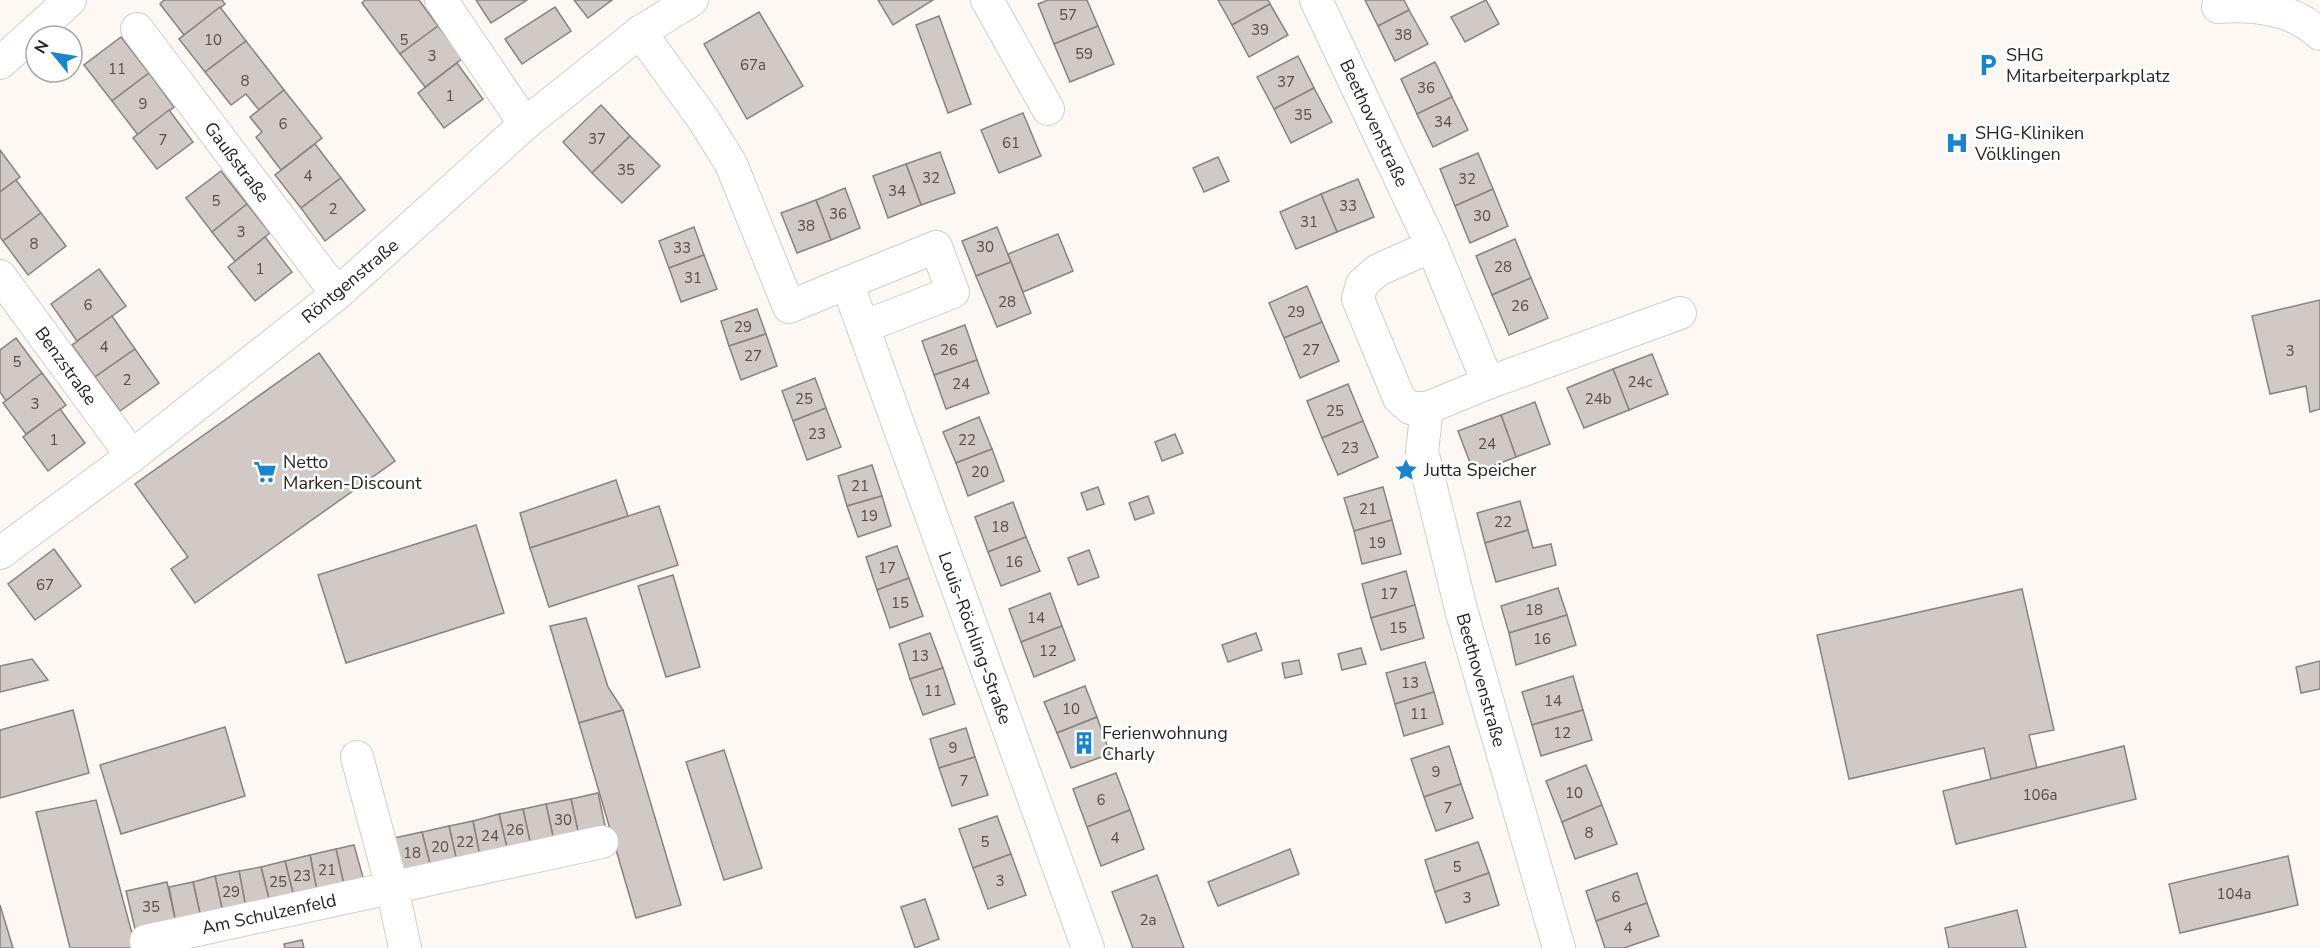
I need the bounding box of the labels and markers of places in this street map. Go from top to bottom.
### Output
place label: SHG Mitarbeiterparkplatz [2006,43,2170,88]
parking icon: SHG Mitarbeiterparkplatz [1975,52,2001,78]
place label: SHG-Kliniken Völklingen [1974,121,2084,166]
hospital icon: SHG-Kliniken Völklingen [1944,130,1970,156]
place label: Netto Marken-Discount [283,450,422,495]
place icon: Jutta Speicher [1393,457,1419,483]
place label: Jutta Speicher [1423,458,1537,482]
supermarket icon: Netto Marken-Discount [252,459,278,485]
place label: Ferienwohnung Charly [1102,721,1228,766]
building icon: Ferienwohnung Charly [1071,730,1097,756]

